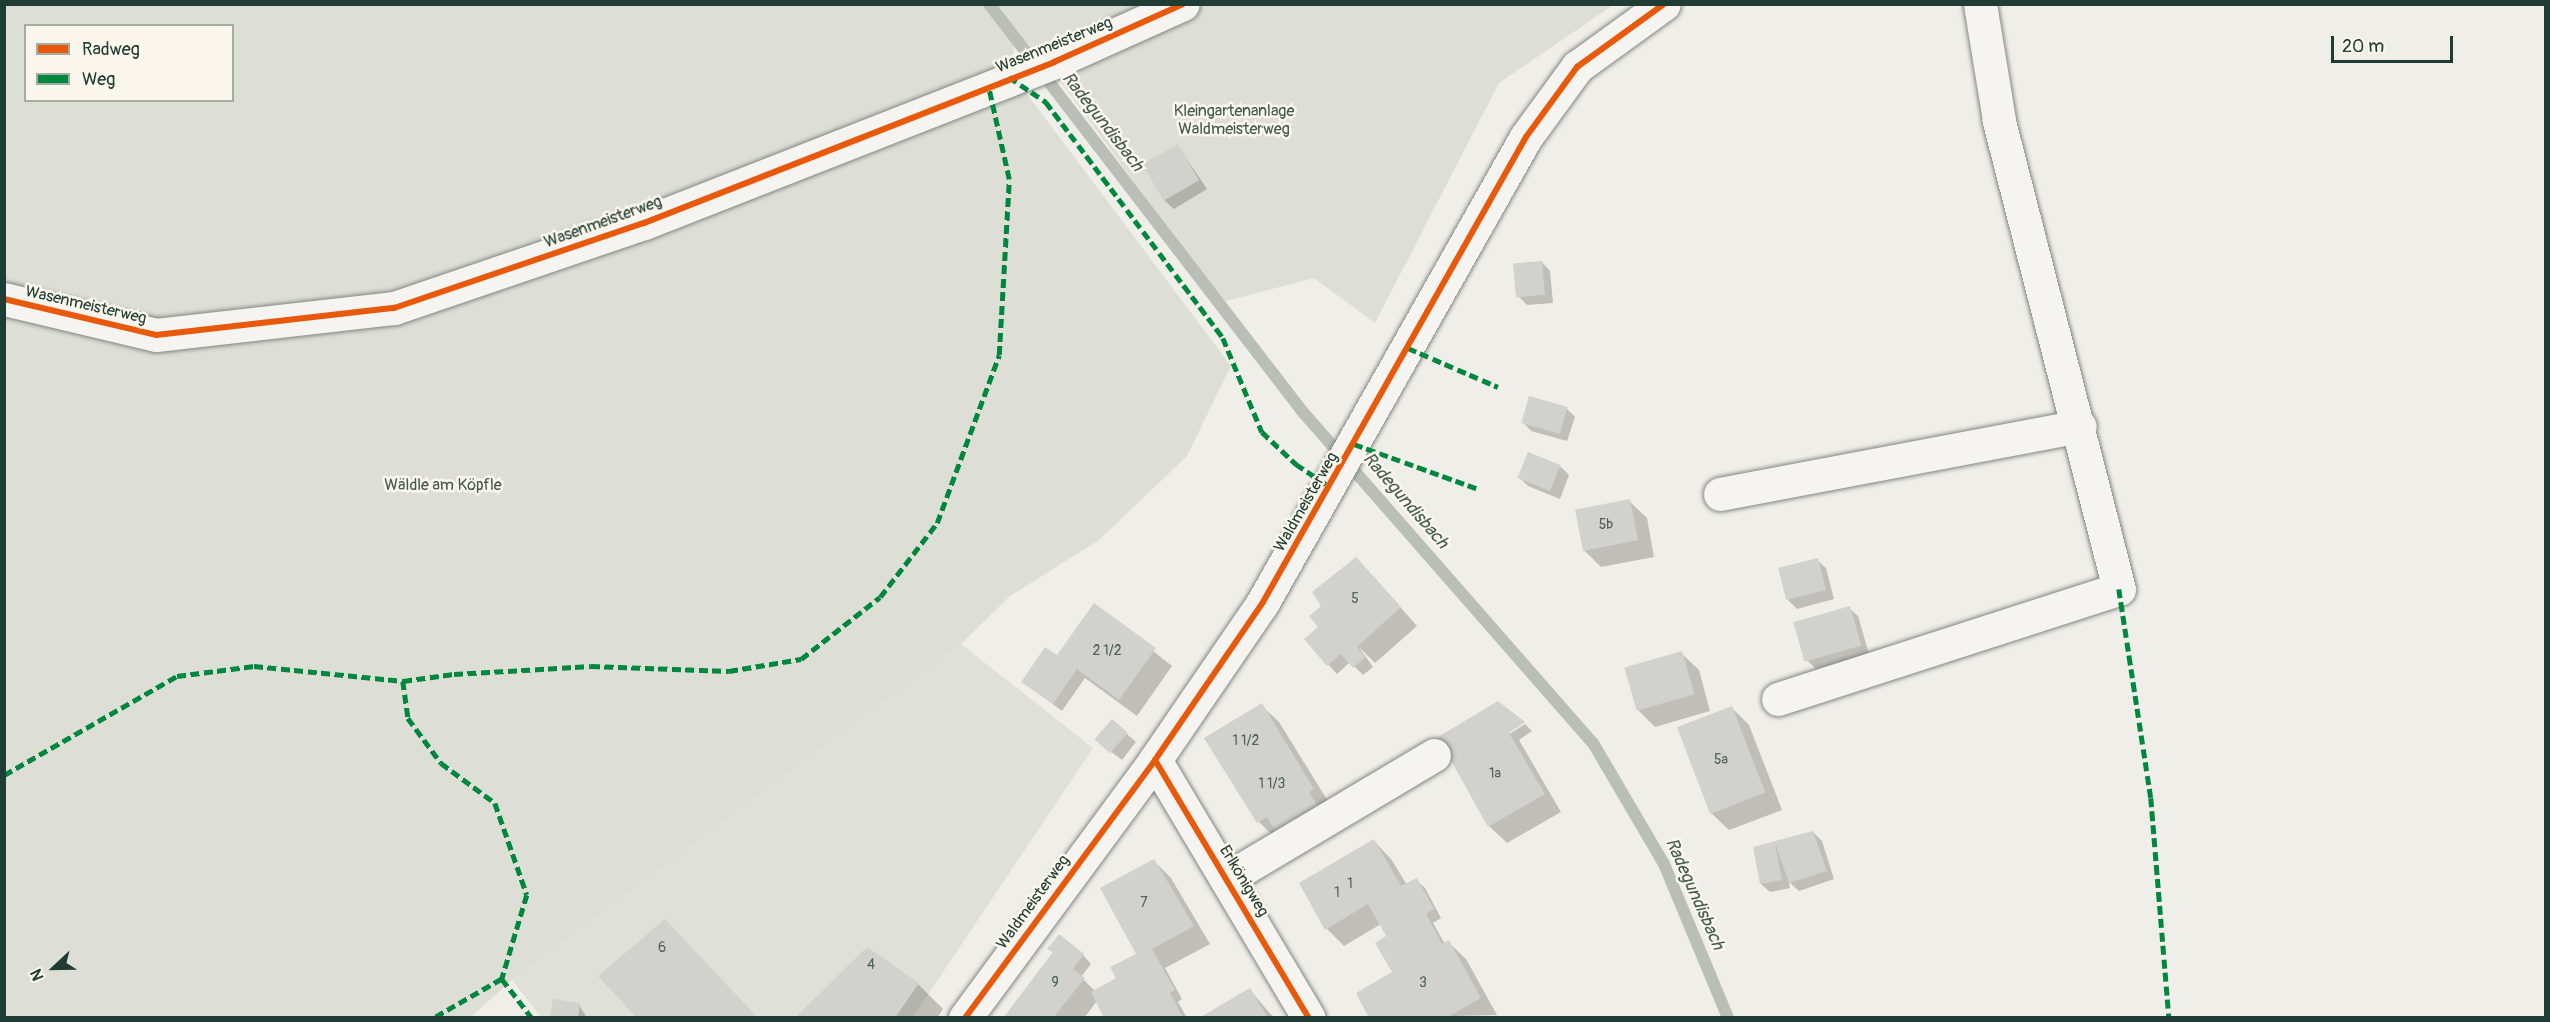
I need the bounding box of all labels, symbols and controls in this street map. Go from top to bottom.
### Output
street label: Wasenmeisterweg [993,13,1115,77]
legend [24,24,234,102]
scale bar [2334,24,2456,62]
text: 20 m [2342,35,2384,58]
text: Radweg [82,38,140,61]
text: Weg [82,68,115,91]
water label: Radegundisbach [1057,68,1147,176]
park label: Kleingartenanlage Waldmeisterweg [1174,101,1294,139]
street label: Wasenmeisterweg [542,192,664,252]
street label: Wasenmeisterweg [24,282,148,328]
street label: Waldmeisterweg [1270,449,1342,555]
water label: Radegundisbach [1358,449,1452,553]
park label: Wäldle am Köpfle [384,475,502,495]
house number: 5b [1599,517,1613,533]
house number: 5 [1351,591,1359,607]
house number: 2 1/2 [1092,643,1122,659]
house number: 1 1/2 [1233,733,1259,749]
house number: 5a [1714,752,1728,768]
house number: 1a [1489,766,1501,782]
house number: 1 1/3 [1259,776,1285,792]
water label: Radegundisbach [1660,835,1728,953]
street label: Erlkönigweg [1215,842,1273,920]
street label: Waldmeisterweg [992,851,1074,953]
house number: 1 [1347,876,1353,892]
house number: 1 [1334,885,1340,901]
house number: 7 [1140,895,1148,911]
north arrow [24,938,84,998]
house number: 6 [658,940,666,956]
house number: 4 [867,957,875,973]
text: N [26,966,49,984]
house number: 9 [1051,975,1059,991]
house number: 3 [1419,975,1427,991]

